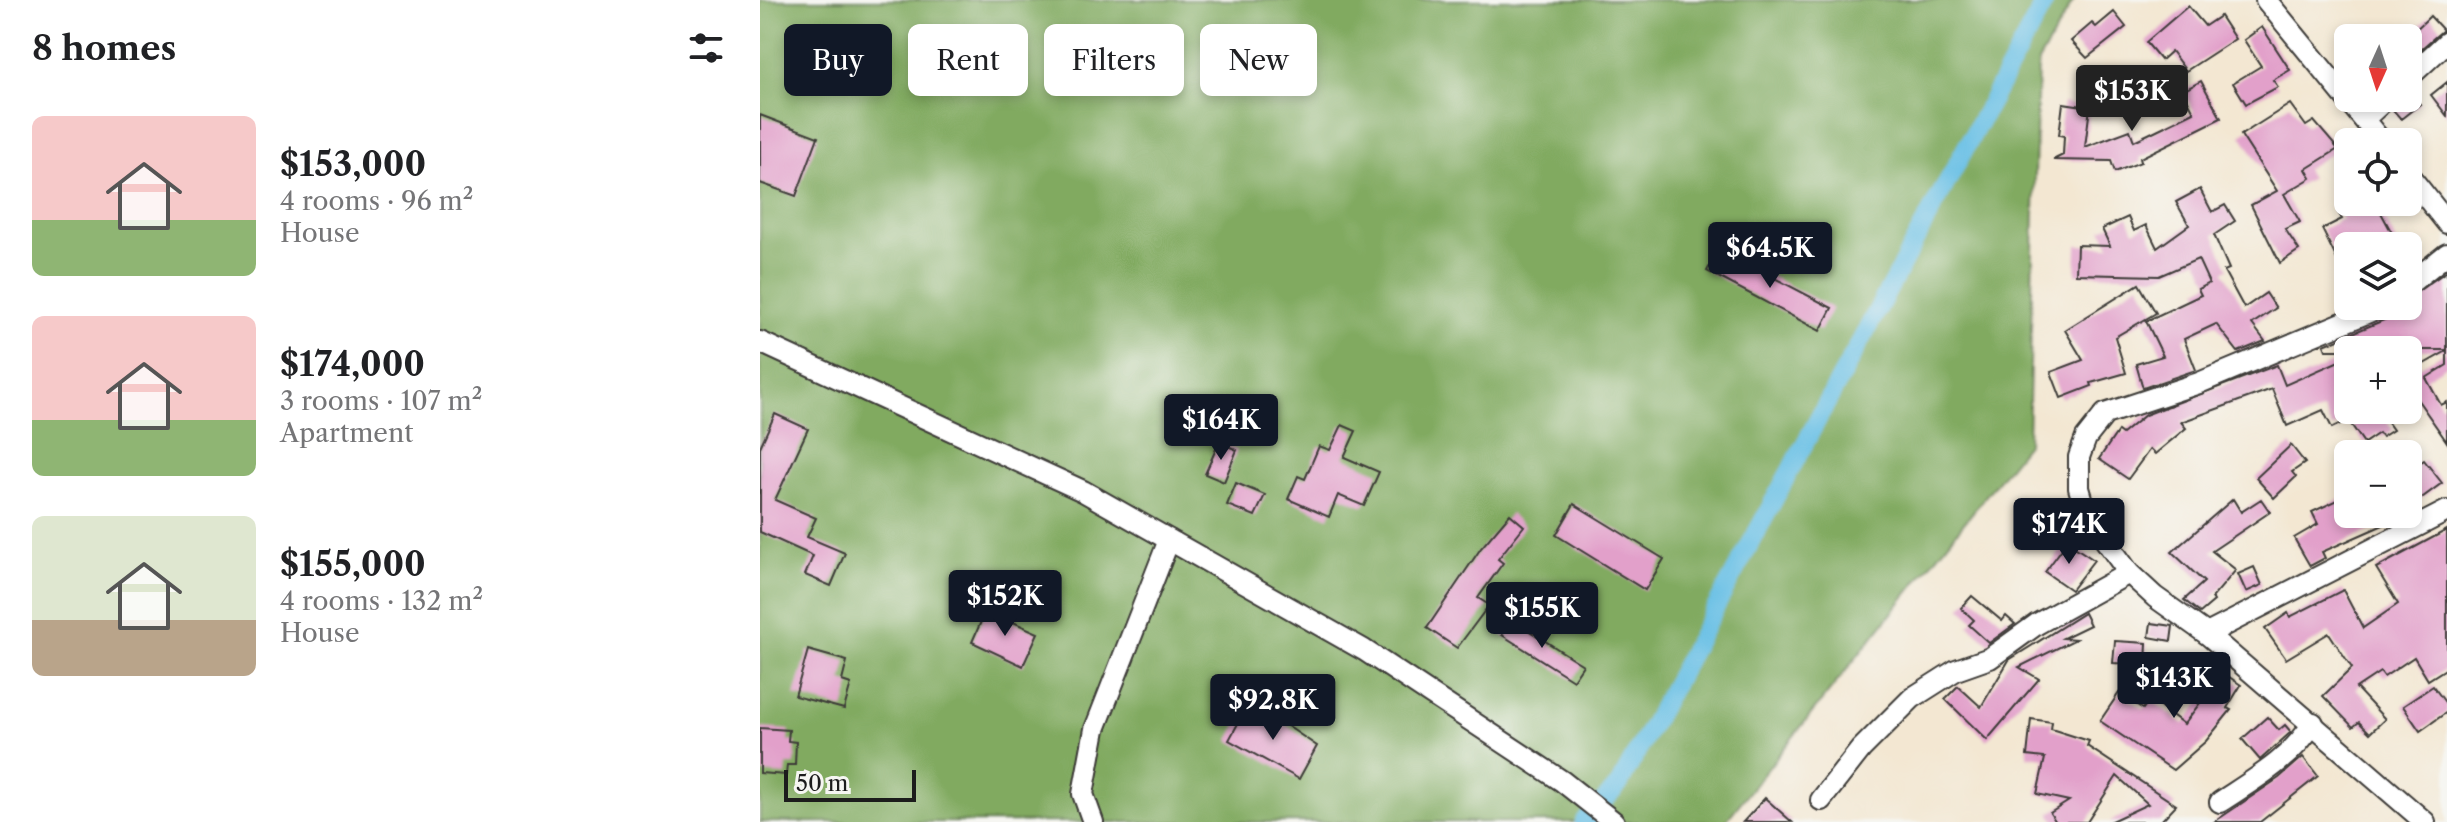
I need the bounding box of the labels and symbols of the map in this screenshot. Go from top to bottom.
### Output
north arrow [2334,24,2422,112]
pin: $153K [2076,65,2188,133]
pin: $64.5K [1705,222,1835,290]
pin: $164K [1165,394,1277,462]
pin: $174K [2013,498,2125,566]
pin: $152K [949,570,1061,638]
pin: $155K [1486,582,1598,650]
pin: $143K [2118,652,2230,720]
pin: $92.8K [1208,674,1338,742]
scale bar [784,766,916,802]

